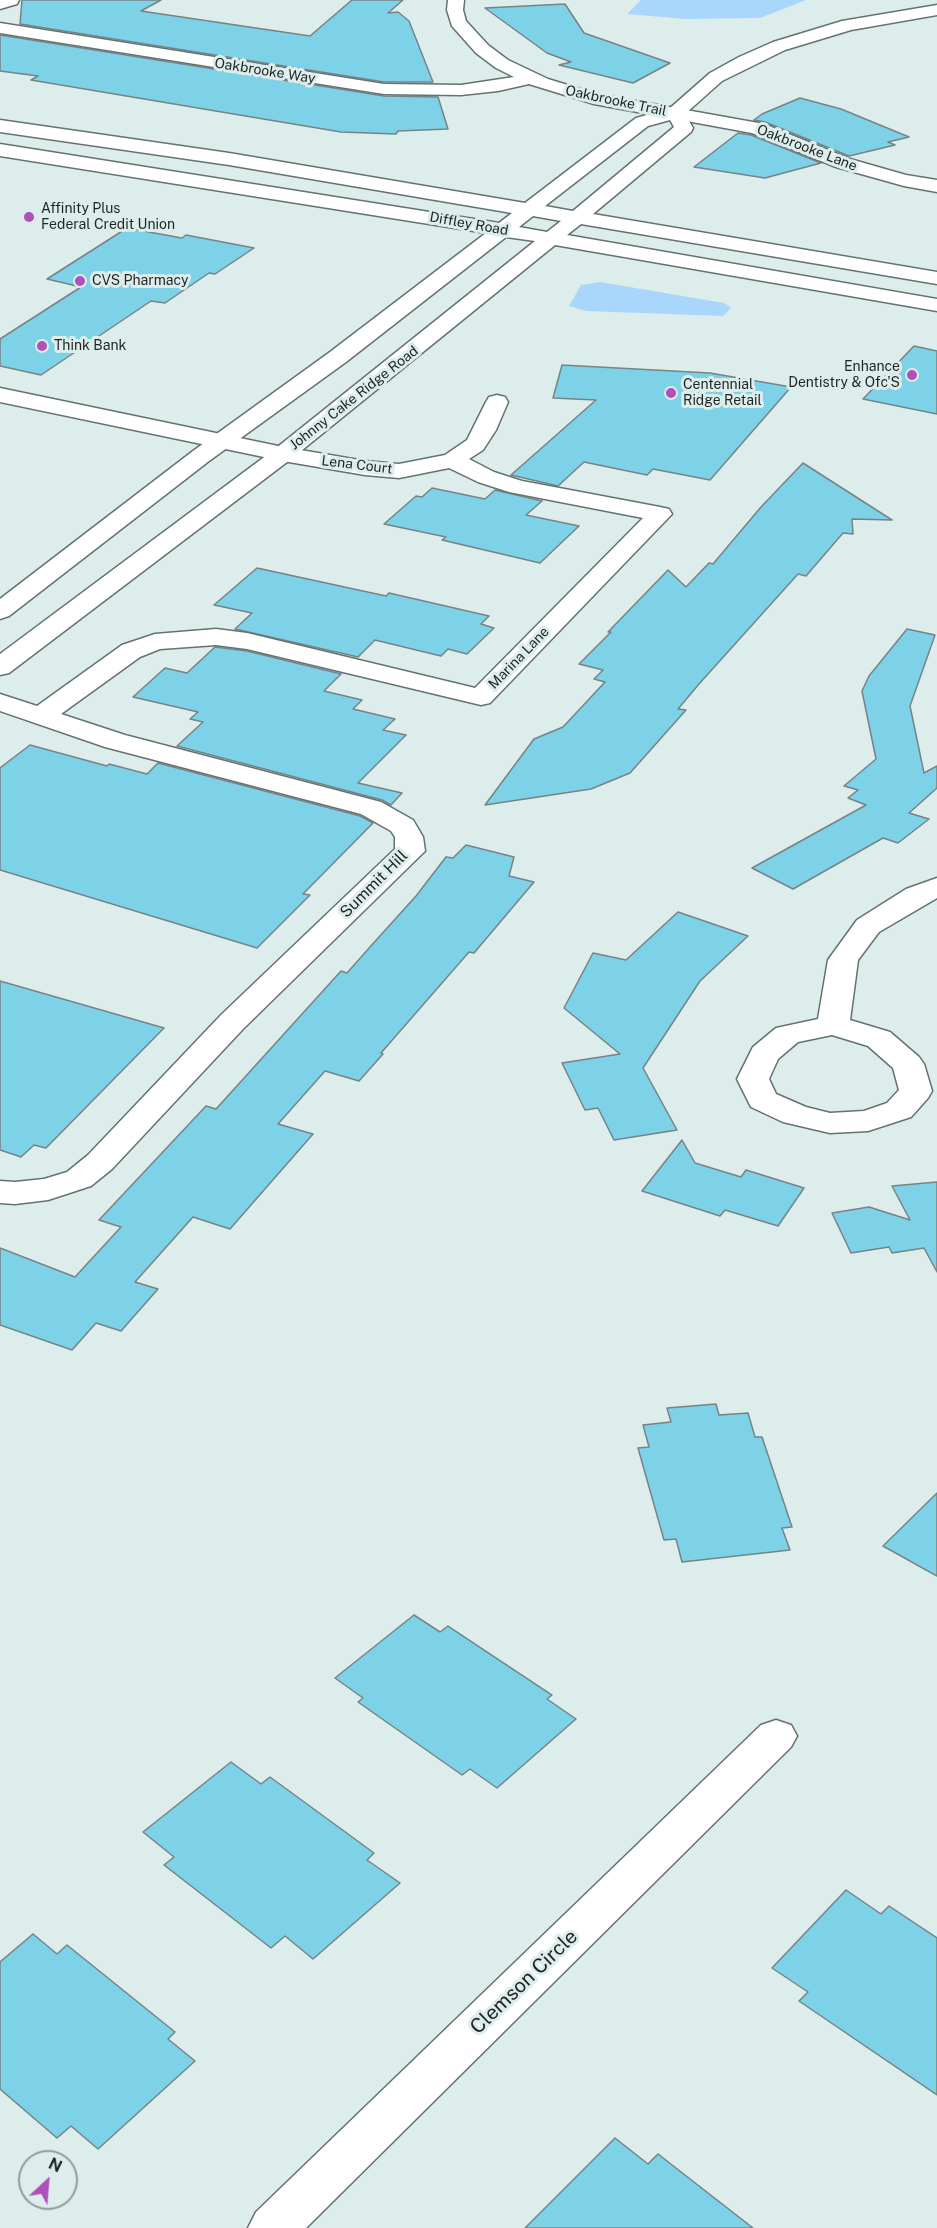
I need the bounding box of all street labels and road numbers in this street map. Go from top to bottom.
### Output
street label: Oakbrooke Way [213,55,317,87]
street label: Oakbrooke Trail [564,82,668,120]
street label: Oakbrooke Lane [755,121,859,175]
street label: Diffley Road [428,209,510,239]
street label: Johnny Cake Ridge Road [286,343,422,453]
street label: Lena Court [321,452,393,478]
street label: Marina Lane [485,623,553,693]
street label: Summit Hill [336,846,412,922]
street label: Clemson Circle [465,1925,583,2039]

